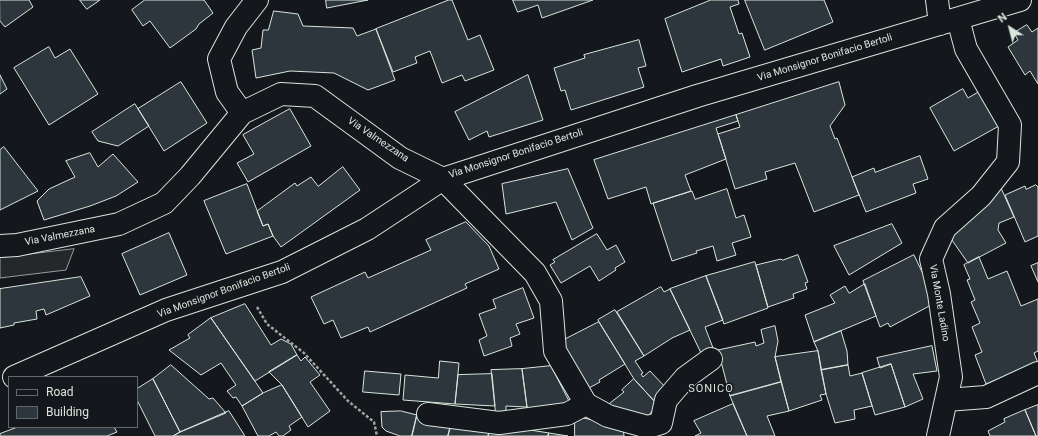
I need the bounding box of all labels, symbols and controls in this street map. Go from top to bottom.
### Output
north arrow [990,8,1030,48]
text: N [996,10,1010,25]
street label: Via Monsignor Bonifacio Bertoli [756,32,894,84]
street label: Via Valmezzana [345,115,411,165]
street label: Via Monsignor Bonifacio Bertoli [447,127,585,181]
street label: Via Valmezzana [24,223,96,249]
street label: Via Monsignor Bonifacio Bertoli [156,261,292,321]
street label: Via Monte Ladino [926,264,952,342]
legend [8,376,138,428]
district label: SONICO [688,382,734,396]
text: Road [46,385,74,399]
text: Building [46,405,89,419]

